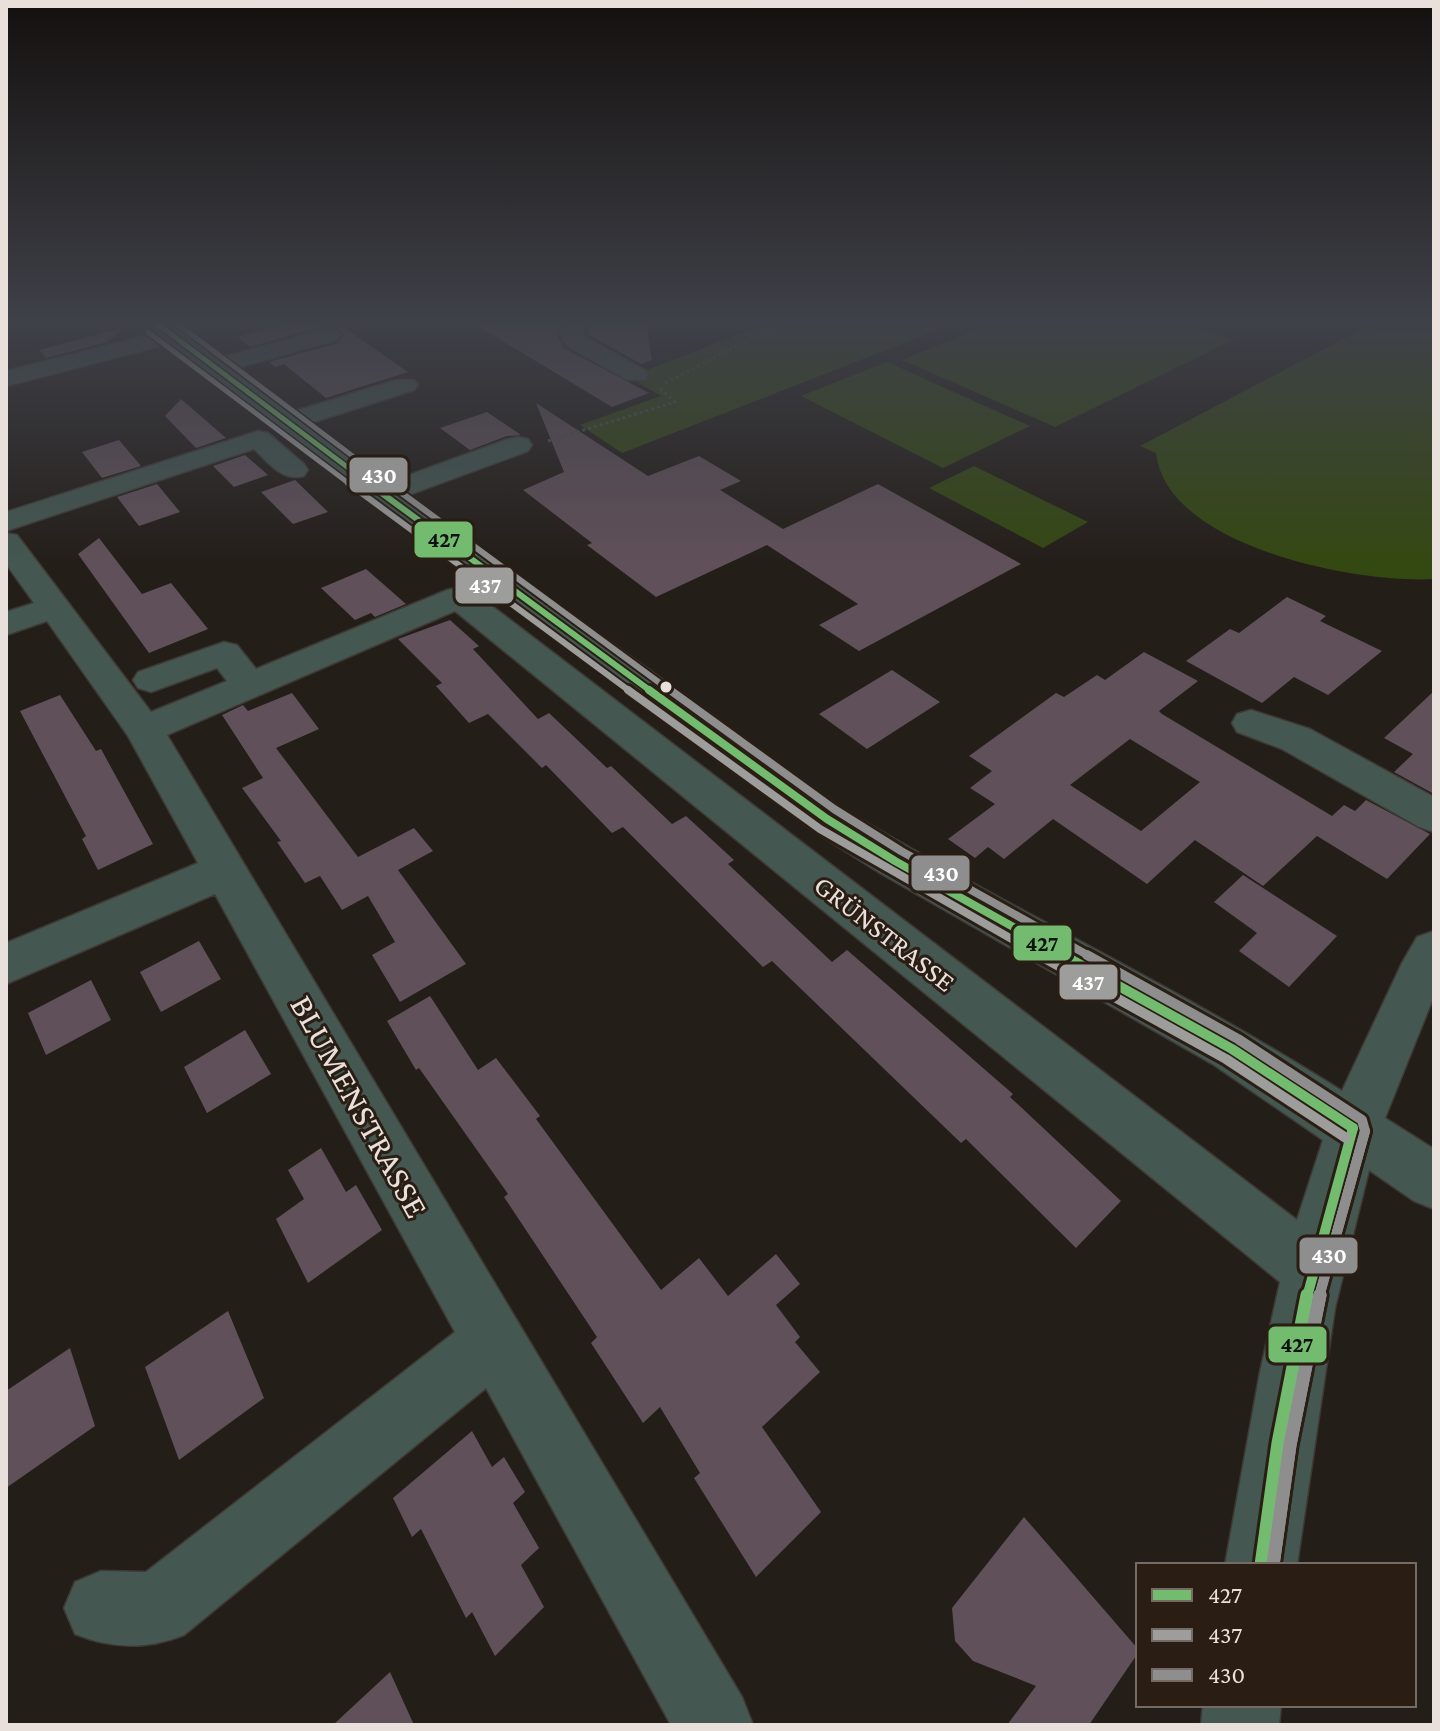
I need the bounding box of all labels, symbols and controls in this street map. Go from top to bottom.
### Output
line badge: 430 [348,456,409,494]
text: 430 [361,463,397,488]
line badge: 427 [413,520,474,559]
text: 427 [428,527,461,552]
line badge: 437 [454,566,515,605]
text: 437 [469,573,501,598]
unlabelled marker [658,679,674,695]
line badge: 430 [910,854,971,892]
text: 430 [923,861,959,886]
street label: GRÜNSTRASSE [808,869,961,998]
line badge: 427 [1012,924,1073,962]
text: 427 [1026,931,1059,956]
line badge: 437 [1058,963,1119,1001]
text: 437 [1072,970,1104,995]
street label: BLUMENSTRASSE [283,989,436,1224]
line badge: 430 [1298,1236,1359,1275]
text: 430 [1311,1243,1347,1268]
line badge: 427 [1267,1325,1328,1364]
text: 427 [1281,1332,1314,1357]
legend [1136,1563,1416,1707]
text: 427 [1208,1581,1242,1608]
text: 437 [1208,1621,1242,1648]
text: 430 [1208,1661,1245,1688]

